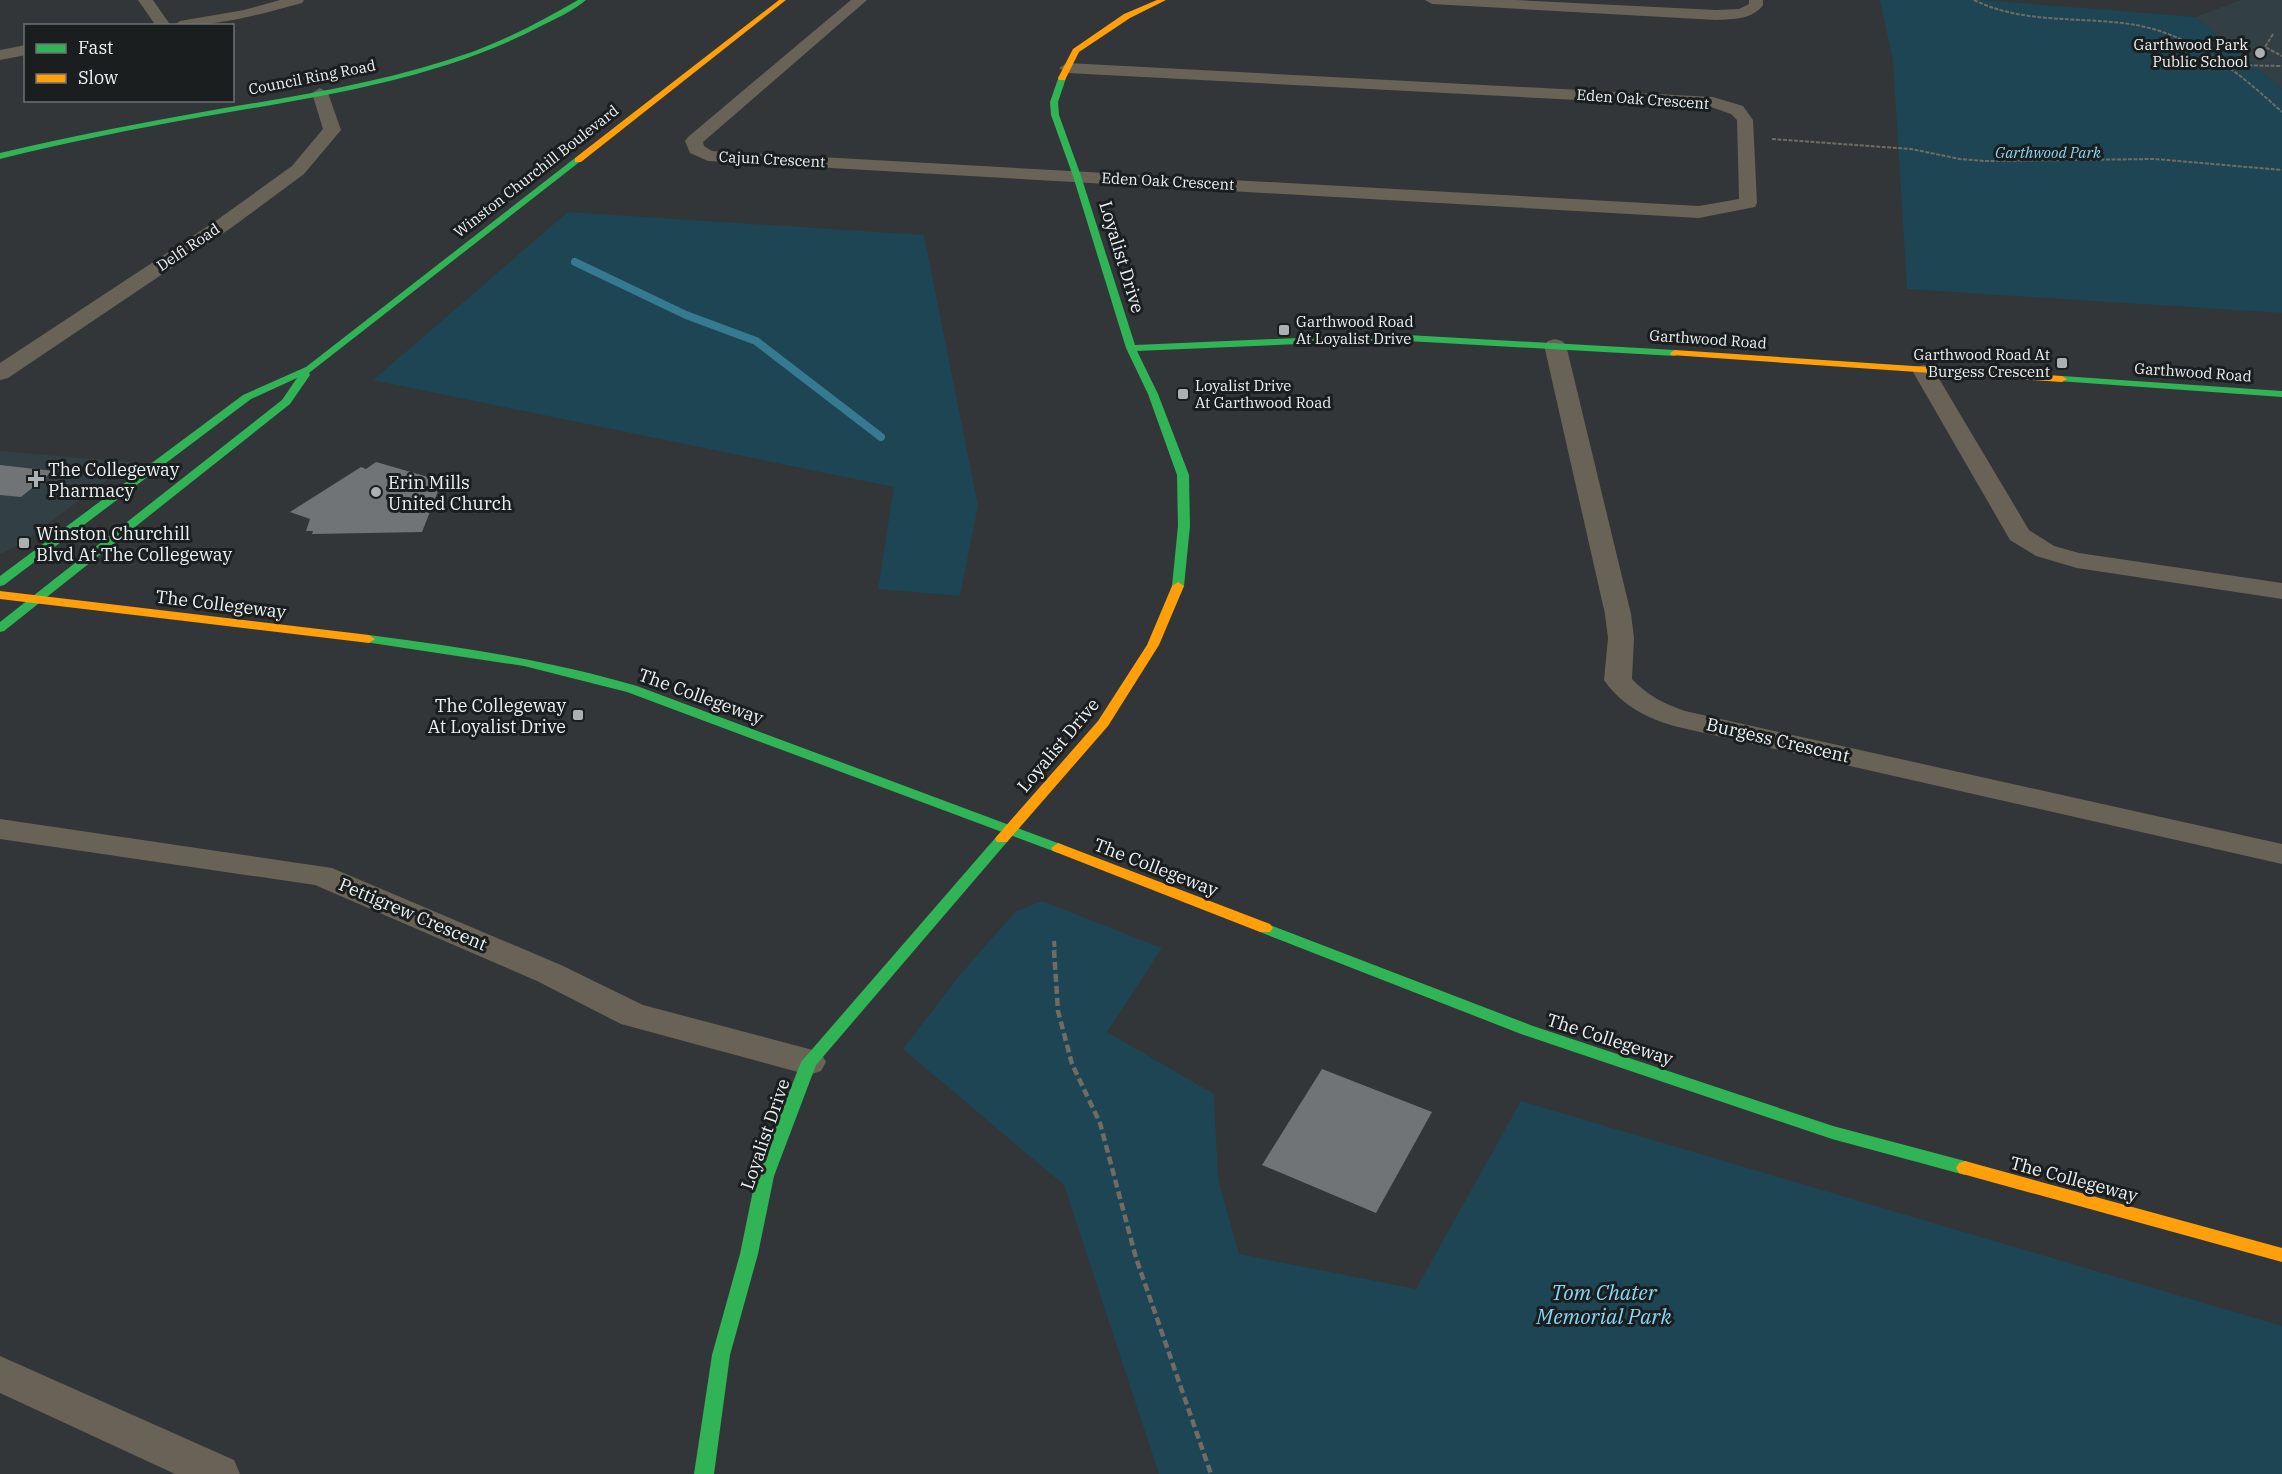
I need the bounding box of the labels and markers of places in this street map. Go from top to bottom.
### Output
place label: Garthwood Park Public School [2133,35,2248,71]
marker: Garthwood Park Public School [2253,46,2267,60]
place label: Garthwood Road At Loyalist Drive [1296,312,1414,348]
marker: Garthwood Road At Loyalist Drive [1277,323,1291,337]
place label: Garthwood Road At Burgess Crescent [1914,345,2050,381]
marker: Garthwood Road At Burgess Crescent [2055,356,2069,370]
place label: Loyalist Drive At Garthwood Road [1195,376,1331,412]
marker: Loyalist Drive At Garthwood Road [1176,387,1190,401]
place label: The Collegeway Pharmacy [48,458,180,502]
place label: Erin Mills United Church [388,471,512,515]
marker: The Collegeway Pharmacy [29,472,43,486]
marker: Erin Mills United Church [369,485,383,499]
place label: Winston Churchill Blvd At The Collegeway [36,522,232,566]
marker: Winston Churchill Blvd At The Collegeway [17,536,31,550]
place label: The Collegeway At Loyalist Drive [428,694,566,738]
marker: The Collegeway At Loyalist Drive [571,708,585,722]

